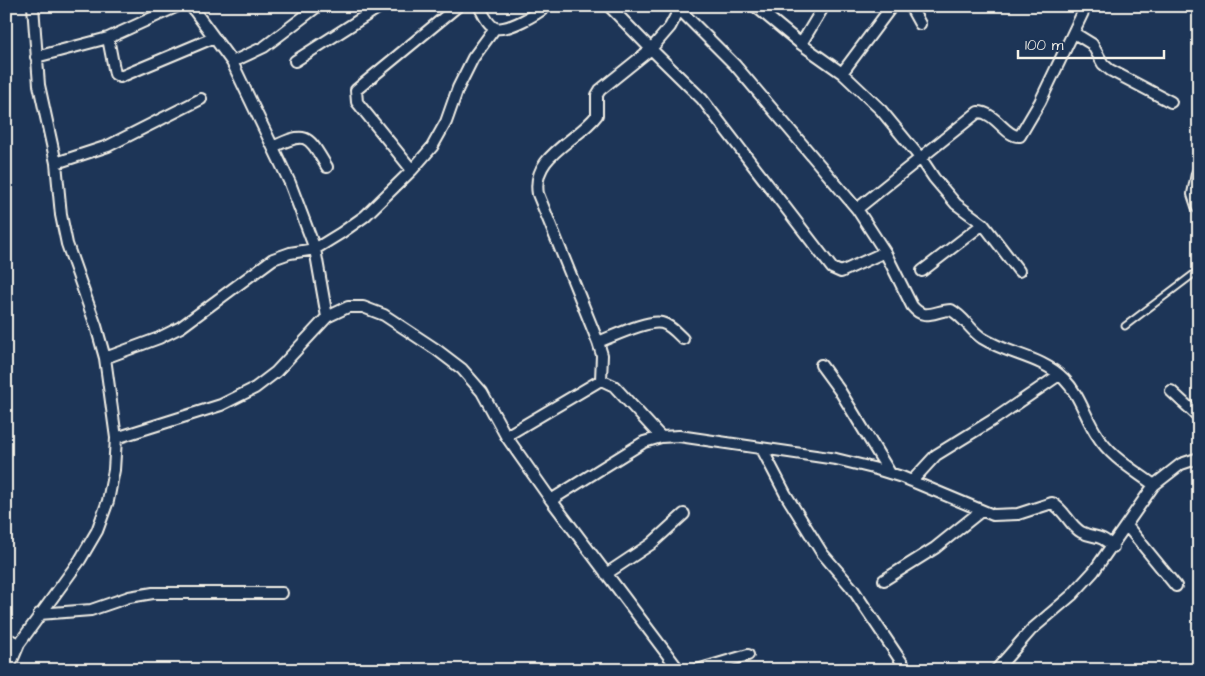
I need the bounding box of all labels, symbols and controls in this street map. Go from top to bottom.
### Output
scale bar [1018,28,1164,60]
text: 100 m [1025,35,1064,56]

